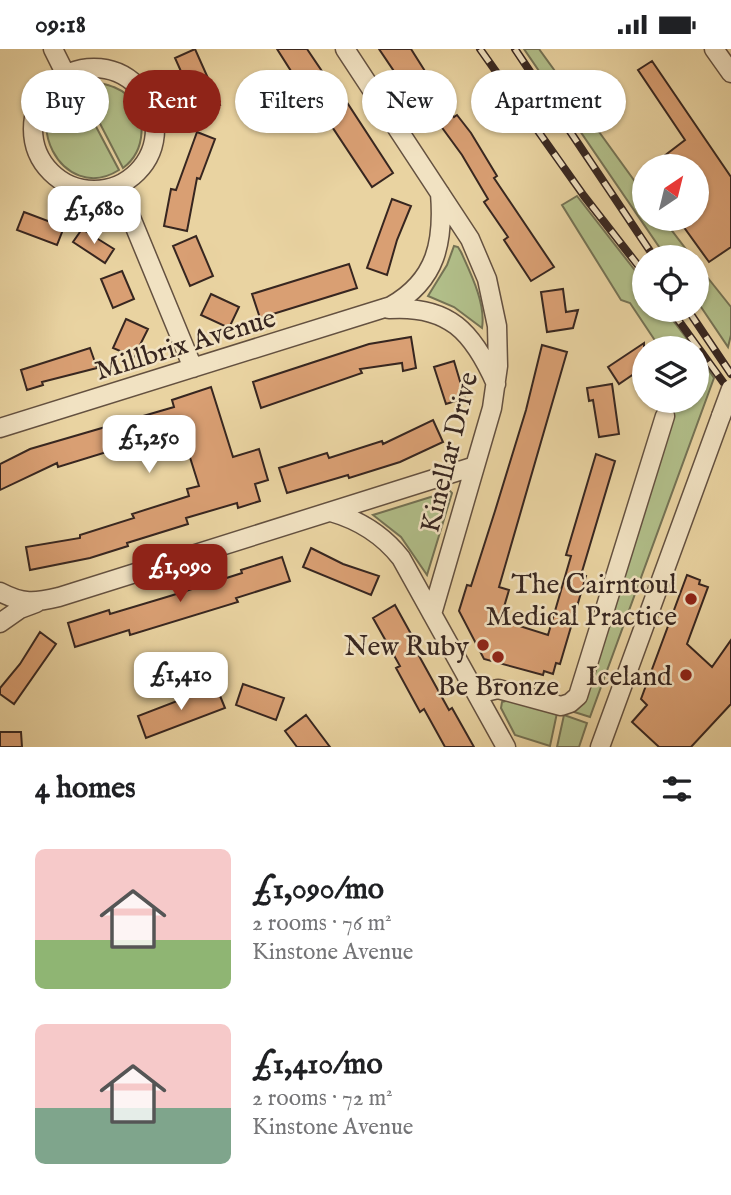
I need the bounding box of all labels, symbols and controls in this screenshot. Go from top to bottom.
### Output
text: 09:18 [35,8,86,41]
chip: Buy [21,70,109,133]
chip: Rent [123,70,221,133]
chip: Filters [235,70,348,133]
chip: New [362,70,457,133]
chip: Apartment [471,70,626,133]
north arrow [632,154,709,231]
map controls [632,154,709,413]
pin: £1,680 [37,187,151,246]
text: £1,680 [64,194,124,223]
button: locate [632,245,709,322]
street label: Millbrix Avenue [91,301,280,389]
button: layers [632,336,709,413]
street label: Kinellar Drive [414,368,487,537]
pin: £1,250 [92,415,206,475]
text: £1,250 [119,423,179,452]
pin: £1,090 [123,545,237,604]
text: £1,090 [148,552,212,581]
place label: The Cairntoul Medical Practice [485,568,677,635]
marker: The Cairntoul Medical Practice [683,591,699,607]
place label: New Ruby [344,630,469,665]
marker: New Ruby [475,637,491,653]
marker: Be Bronze [490,649,506,665]
pin: £1,410 [124,653,238,712]
text: £1,410 [150,660,212,689]
place label: Iceland [586,660,672,695]
marker: Iceland [678,667,694,683]
place label: Be Bronze [437,670,559,705]
text: 4 homes [35,770,136,808]
icon: filters [658,770,696,808]
text: £1,090/mo [252,871,384,909]
icon: home [91,877,175,961]
text: 2 rooms · 76 m² [252,909,392,938]
text: Kinstone Avenue [252,938,413,967]
text: £1,410/mo [252,1046,383,1084]
icon: home [91,1052,175,1136]
text: 2 rooms · 72 m² [252,1084,393,1113]
text: Kinstone Avenue [252,1113,413,1142]

